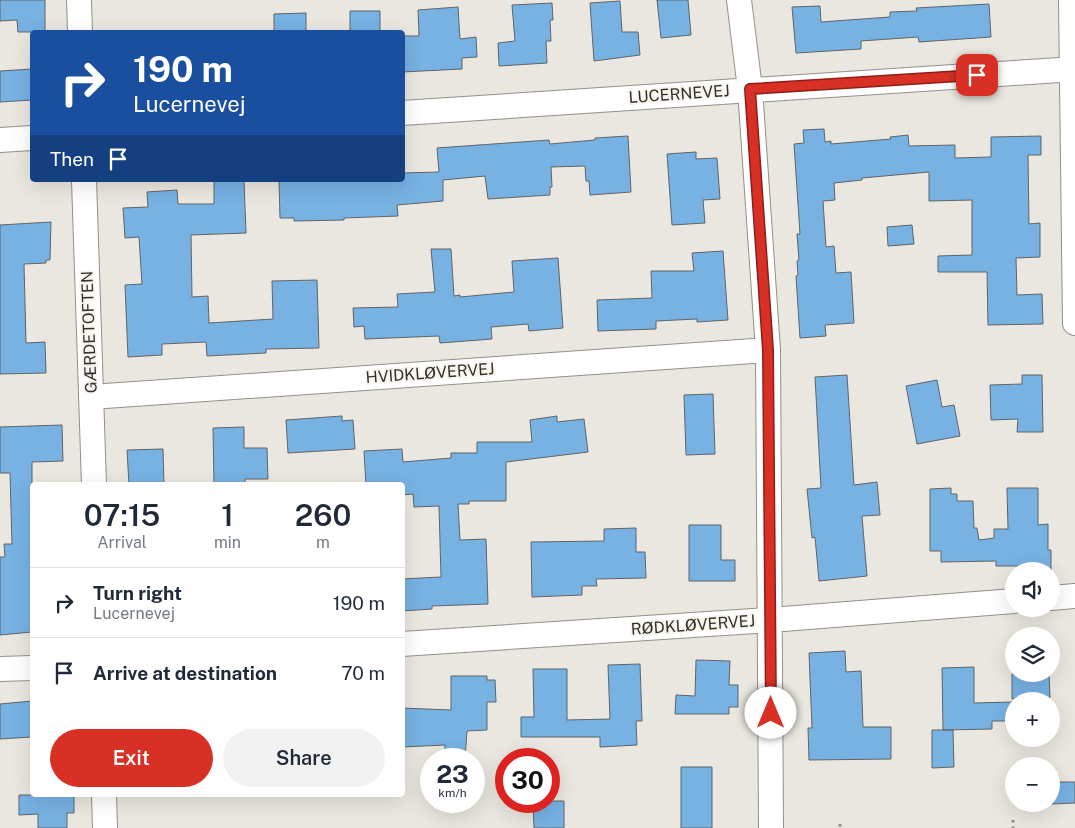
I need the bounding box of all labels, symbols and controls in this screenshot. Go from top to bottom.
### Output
text: 190 m [133,49,233,90]
icon: right [50,50,115,115]
pin [956,54,998,96]
icon: arrive [963,61,991,89]
street label: LUCERNEVEJ [628,81,730,107]
text: Lucernevej [133,91,246,117]
icon: arrive [104,145,132,173]
text: Then [50,148,94,170]
street label: GÆRDETOFTEN [77,271,101,393]
street label: HVIDKLØVERVEJ [365,359,495,387]
text: 07:15 [84,497,160,533]
text: 1 [221,497,234,533]
text: 260 [295,497,351,533]
text: Arrival [97,533,147,552]
text: min [214,533,241,552]
text: m [316,533,330,552]
map controls [1005,562,1060,812]
button: sound [1005,562,1060,617]
text: Turn right [93,582,182,604]
icon: right [50,589,78,617]
text: 190 m [333,592,385,614]
text: Lucernevej [93,604,175,623]
street label: RØDKLØVERVEJ [630,611,756,639]
button: layers [1005,627,1060,682]
icon: arrive [50,659,78,687]
text: Arrive at destination [93,662,277,684]
text: 70 m [341,662,385,684]
position arrow [744,686,796,738]
button: + [1005,692,1060,747]
button: Exit [50,729,213,787]
button: Share [223,729,385,787]
speed limit sign: 30 [495,748,560,813]
button: − [1005,757,1060,812]
text: 23 [436,759,469,789]
text: km/h [438,786,467,800]

